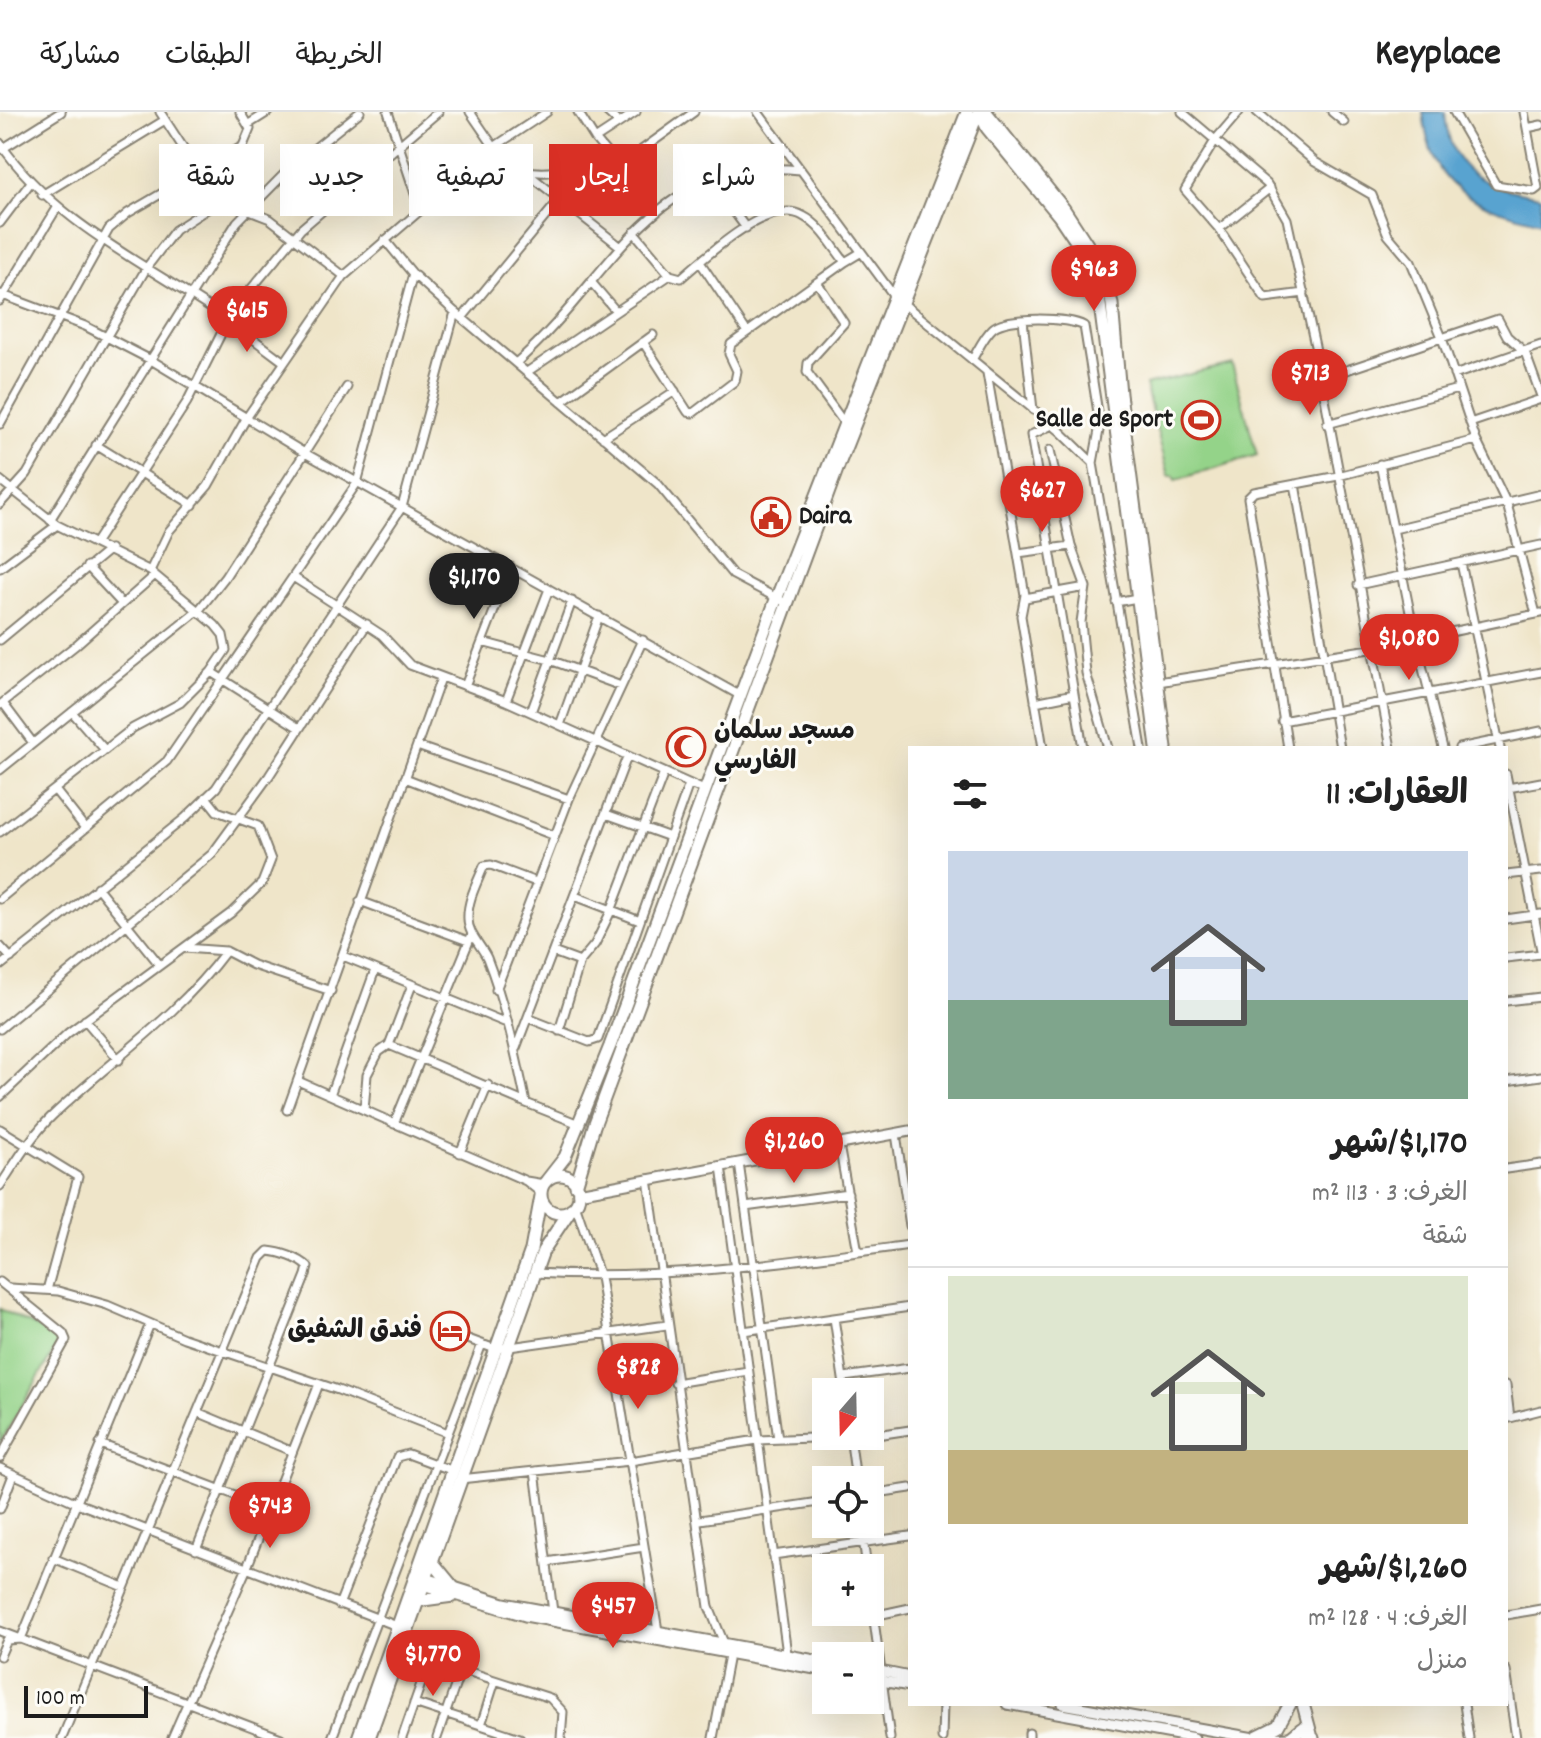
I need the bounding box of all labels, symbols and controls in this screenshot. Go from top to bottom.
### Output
text: Keyplace [1375,28,1501,83]
text: مشاركة [40,38,121,78]
text: الطبقات [165,38,251,78]
text: الخريطة [295,38,383,78]
chip: شقة [159,144,264,216]
chip: جديد [280,144,393,216]
chip: تصفية [409,144,533,216]
chip: إيجار [549,144,657,216]
chip: شراء [673,144,784,216]
pin: $963 [1047,245,1141,313]
text: $963 [1069,252,1119,289]
pin: $615 [200,286,294,354]
text: $615 [225,293,269,330]
pin: $713 [1263,349,1357,417]
text: $713 [1290,356,1330,393]
sports icon: Salle de Sport [1180,399,1222,441]
place label: Salle de Sport [1036,402,1173,439]
pin: $627 [995,466,1089,534]
text: $627 [1018,473,1066,510]
public building icon: Daira [750,496,792,538]
place label: Daira [799,499,852,536]
pin: $1,170 [409,553,539,621]
text: $1,170 [447,560,501,597]
pin: $1,080 [1344,614,1474,682]
text: $1,080 [1378,621,1440,658]
place label: مسجد سلمان الفارسي [714,714,855,783]
mosque icon: مسجد سلمان الفارسي [665,726,707,768]
icon: filters [948,772,992,816]
text: العقارات: 11 [1326,772,1468,821]
icon: home [1136,903,1280,1047]
pin: $1,260 [729,1117,859,1185]
text: $1,170/شهر [1332,1121,1468,1170]
text: $1,260 [763,1124,825,1161]
text: الغرف: 3 · 113 m² [1312,1176,1468,1213]
text: شقة [1423,1219,1468,1256]
hotel icon: فندق الشفيق [429,1310,471,1352]
place label: فندق الشفيق [287,1313,422,1350]
icon: home [1136,1328,1280,1472]
pin: $828 [591,1343,685,1411]
text: $828 [615,1350,661,1387]
north arrow [812,1378,884,1450]
map controls [812,1378,884,1714]
button: locate [812,1466,884,1538]
pin: $743 [223,1482,317,1550]
text: $743 [247,1489,293,1526]
text: $1,260/شهر [1321,1546,1468,1595]
button: + [812,1554,884,1626]
pin: $457 [566,1582,660,1650]
text: $457 [590,1589,636,1626]
text: الغرف: 4 · 128 m² [1308,1601,1468,1638]
pin: $1,770 [368,1630,498,1698]
text: $1,770 [404,1637,462,1674]
button: − [812,1642,884,1714]
text: منزل [1417,1644,1468,1681]
scale bar [24,1682,148,1718]
text: 100 m [36,1684,85,1715]

